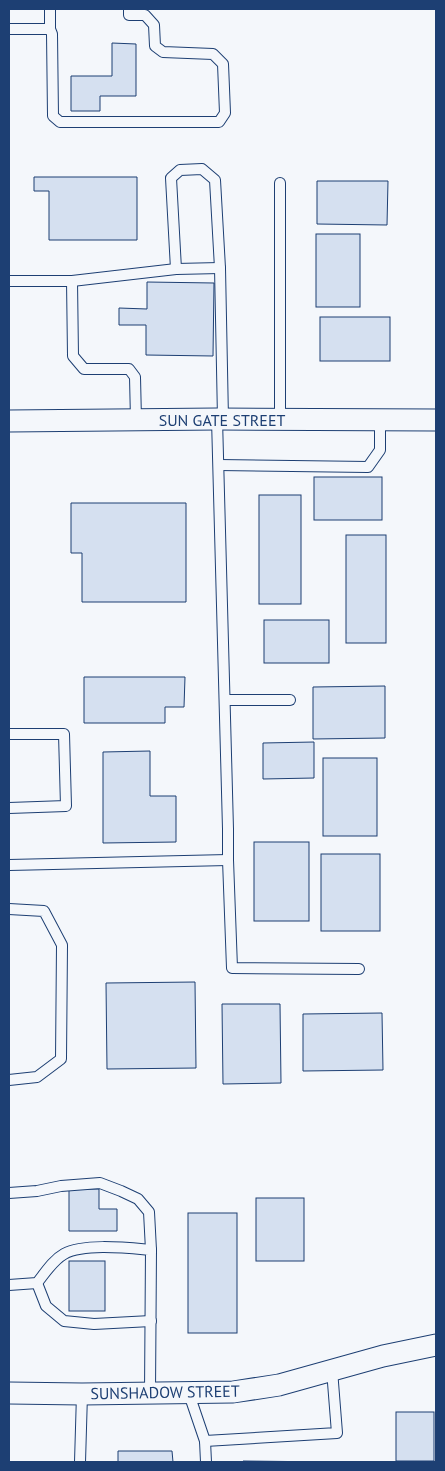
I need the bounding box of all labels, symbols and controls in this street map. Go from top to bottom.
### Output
street label: SUN GATE STREET [159,410,285,430]
street label: SUNSHADOW STREET [90,1381,240,1403]

